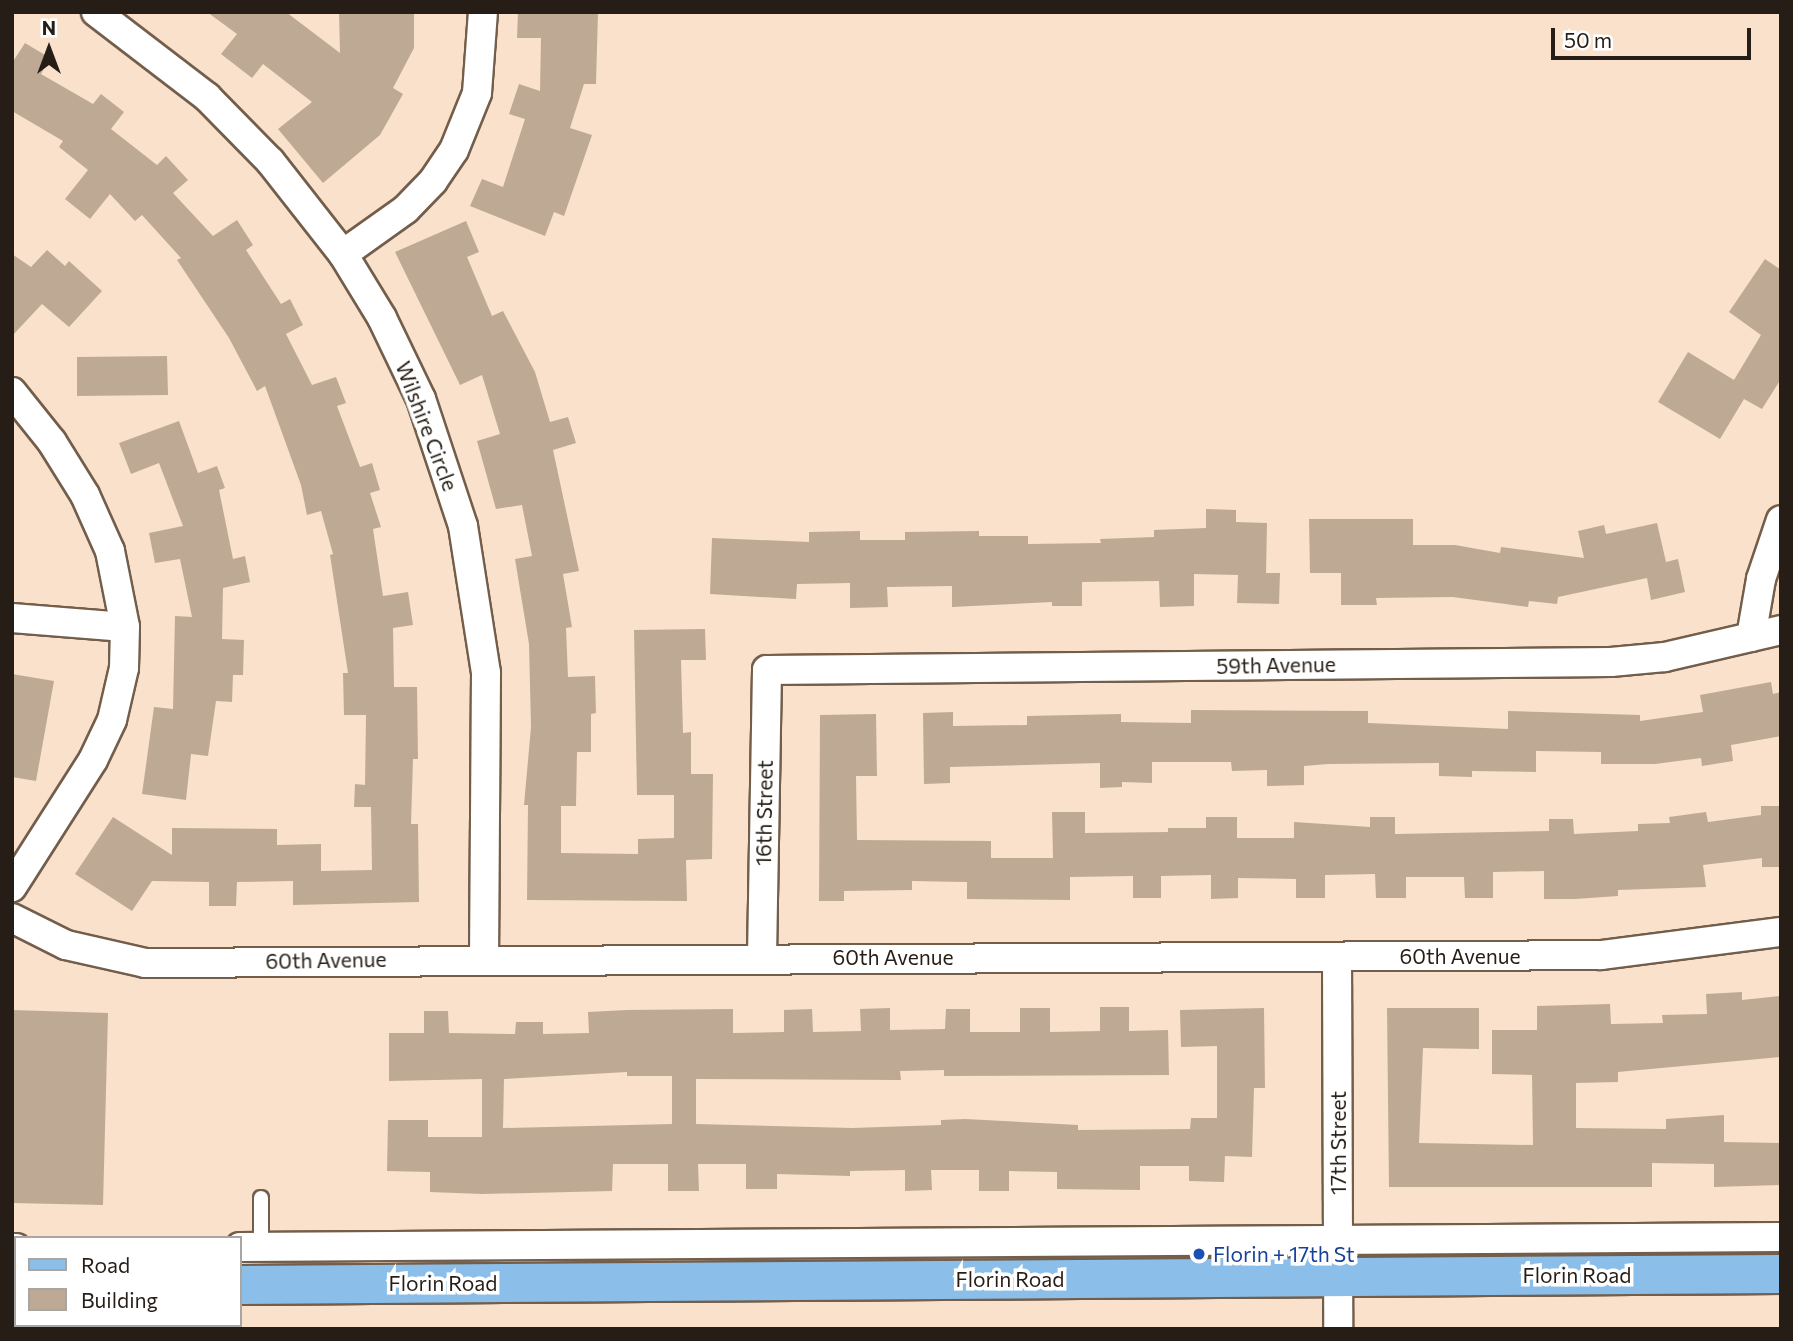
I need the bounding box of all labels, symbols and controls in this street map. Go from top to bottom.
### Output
north arrow [14,14,84,84]
scale bar [1555,14,1755,58]
text: N [42,16,56,39]
text: 50 m [1564,27,1612,52]
street label: Wilshire Circle [391,358,463,494]
street label: 59th Avenue [1216,651,1336,679]
street label: 16th Street [750,760,778,866]
street label: 60th Avenue [1399,943,1521,969]
street label: 60th Avenue [832,944,954,970]
street label: 60th Avenue [265,946,387,974]
street label: 17th Street [1325,1091,1351,1195]
legend [14,1236,242,1327]
place label: Florin + 17th St [1213,1241,1355,1267]
marker: Florin + 17th St [1191,1246,1207,1262]
text: Road [81,1252,130,1277]
street label: Florin Road [1523,1262,1631,1288]
street label: Florin Road [956,1266,1064,1292]
street label: Florin Road [389,1270,497,1296]
text: Building [81,1287,158,1312]

